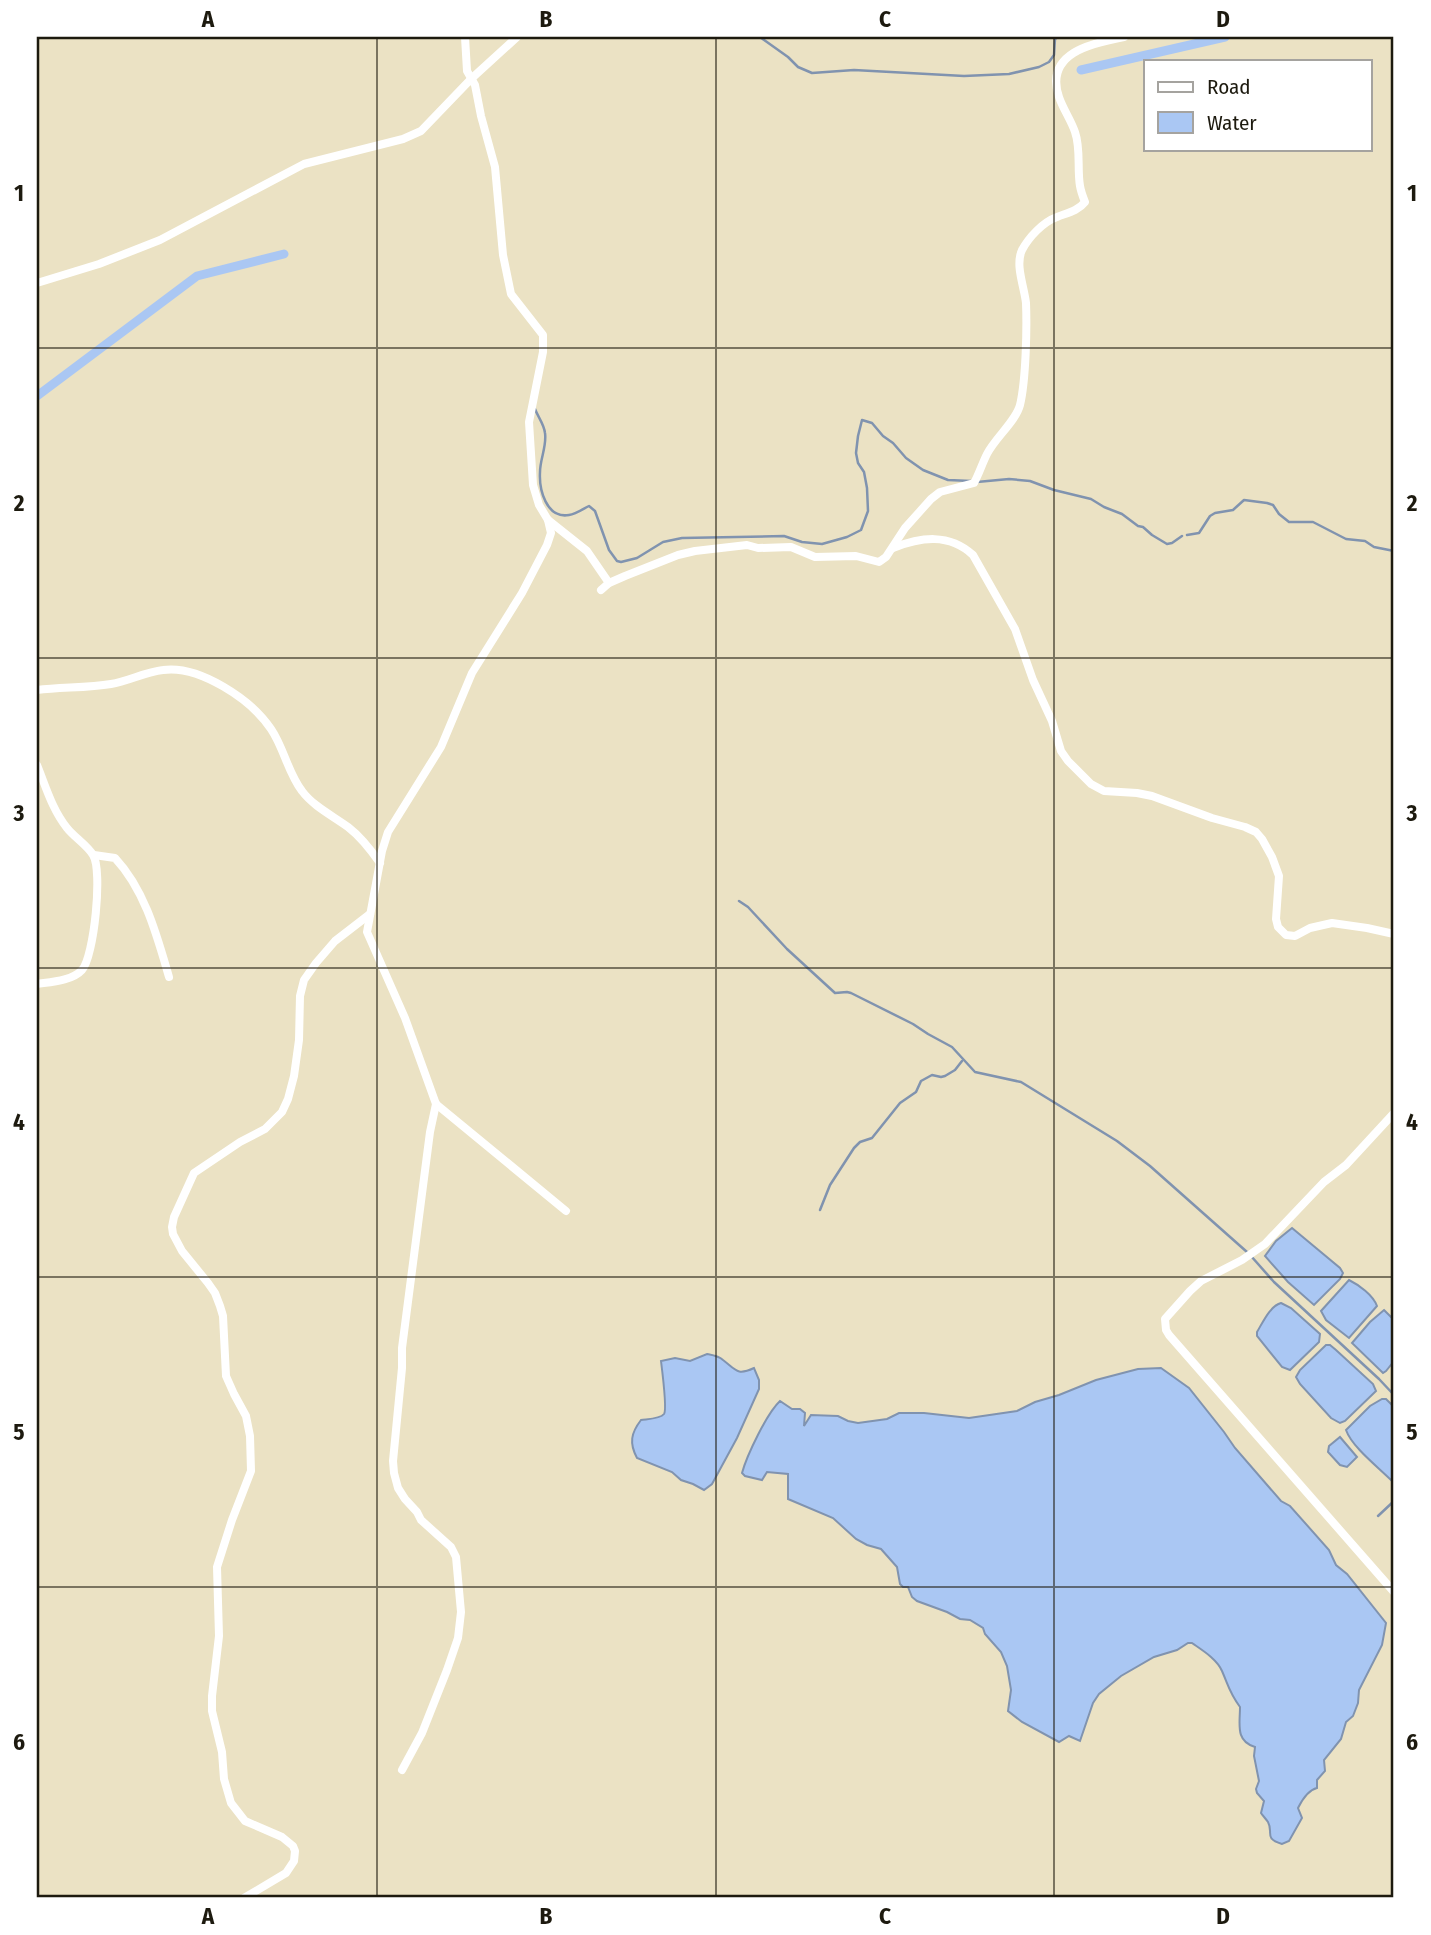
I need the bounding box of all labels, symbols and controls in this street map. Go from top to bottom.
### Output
text: A [201,5,215,33]
text: B [540,5,553,33]
text: C [879,5,891,33]
text: D [1216,5,1230,33]
legend [1144,60,1372,150]
text: Road [1207,74,1251,100]
text: Water [1207,110,1257,136]
text: 1 [14,179,24,207]
text: 1 [1407,179,1417,207]
text: 2 [13,489,25,517]
text: 2 [1406,489,1418,517]
text: 3 [13,799,25,827]
text: 3 [1406,799,1418,827]
text: 4 [13,1108,25,1136]
text: 4 [1406,1108,1418,1136]
text: 5 [13,1418,25,1446]
text: 5 [1406,1418,1418,1446]
text: 6 [13,1728,25,1756]
text: 6 [1406,1728,1418,1756]
text: A [201,1902,215,1930]
text: B [540,1902,553,1930]
text: C [879,1902,891,1930]
text: D [1216,1902,1230,1930]

